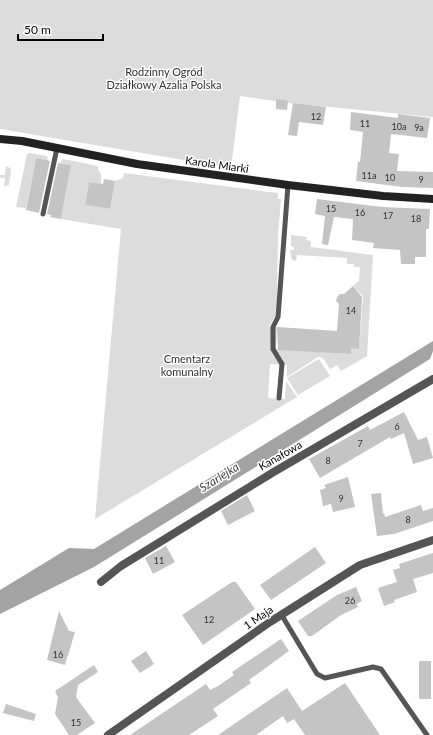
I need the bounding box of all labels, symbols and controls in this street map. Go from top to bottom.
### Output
scale bar [18,16,103,42]
text: 50 m [24,22,51,37]
park label: Rodzinny Ogród Działkowy Azalia Polska [106,65,222,91]
house number: 12 [311,111,321,122]
house number: 11 [360,118,370,129]
house number: 10a [392,121,406,132]
house number: 9a [414,122,424,133]
street label: Karola Miarki [184,153,250,175]
house number: 11a [362,170,376,181]
house number: 10 [385,172,395,183]
house number: 9 [418,174,424,185]
house number: 15 [326,203,336,214]
house number: 16 [355,207,365,218]
house number: 17 [383,210,393,221]
house number: 18 [411,213,421,224]
house number: 14 [346,305,356,316]
park label: Cmentarz komunalny [161,352,214,378]
house number: 6 [394,421,400,432]
street label: Kanałowa [256,437,304,473]
house number: 7 [357,438,363,449]
house number: 8 [325,455,331,466]
water label: Szarlejka [196,459,242,495]
house number: 9 [338,493,344,504]
house number: 8 [405,514,411,525]
house number: 11 [154,555,164,566]
house number: 26 [345,595,355,606]
street label: 1 Maja [241,602,275,632]
house number: 12 [204,614,214,625]
house number: 16 [53,649,63,660]
house number: 15 [71,717,81,728]

